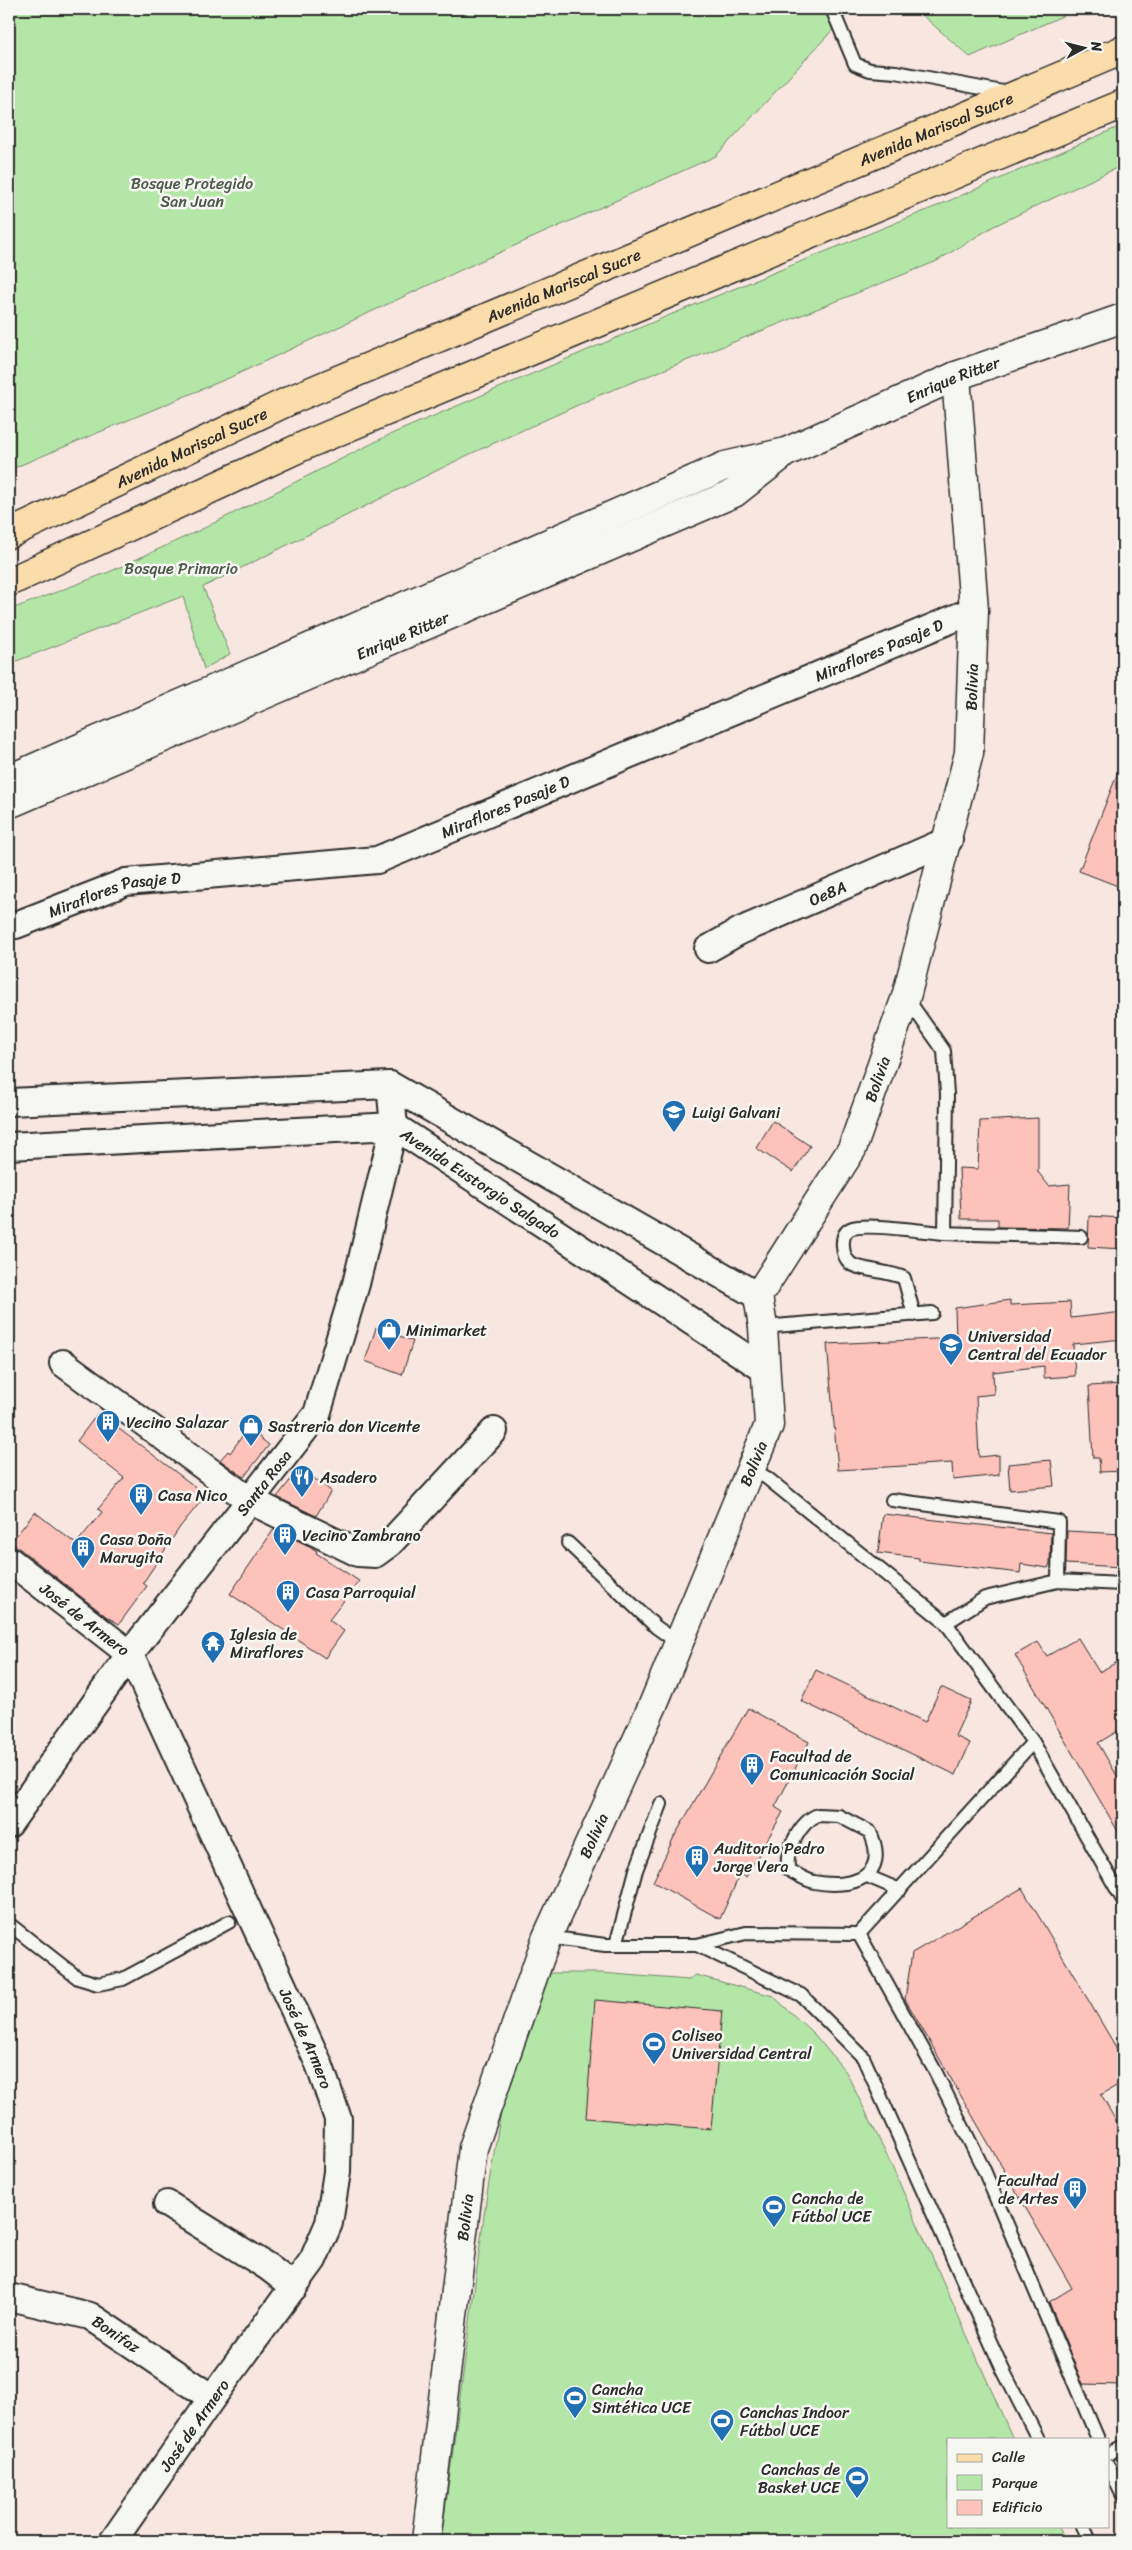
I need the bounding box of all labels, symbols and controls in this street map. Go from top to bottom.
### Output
north arrow [1060,22,1110,72]
text: N [1083,39,1109,53]
street label: Avenida Mariscal Sucre [853,84,1018,175]
park label: Bosque Protegido San Juan [131,169,253,216]
street label: Avenida Mariscal Sucre [481,240,646,331]
street label: Enrique Ritter [901,347,1005,412]
street label: Avenida Mariscal Sucre [110,399,273,497]
park label: Bosque Primario [124,554,238,583]
street label: Enrique Ritter [351,602,455,669]
street label: Miraflores Pasaje D [810,610,948,690]
street label: Bolivia [956,663,987,711]
street label: Miraflores Pasaje D [436,767,575,847]
street label: Miraflores Pasaje D [44,863,182,926]
street label: Oe8A [804,872,851,914]
street label: Bolivia [856,1052,899,1106]
place label: Luigi Galvani [692,1098,781,1127]
school or university icon: Luigi Galvani [661,1099,687,1133]
street label: Avenida Eustorgio Salgado [393,1119,566,1247]
place label: Minimarket [406,1316,487,1345]
shop icon: Minimarket [376,1317,402,1351]
place label: Universidad Central del Ecuador [968,1322,1108,1369]
school or university icon: Universidad Central del Ecuador [938,1332,964,1366]
place label: Vecino Salazar [126,1408,230,1437]
building icon: Vecino Salazar [95,1409,121,1443]
place label: Sastreria don Vicente [268,1412,420,1441]
shop icon: Sastreria don Vicente [238,1413,264,1447]
street label: Bolivia [731,1436,776,1491]
street label: Santa Rosa [229,1443,299,1523]
place label: Asadero [319,1463,377,1492]
restaurant icon: Asadero [289,1464,315,1498]
place label: Casa Nico [158,1481,227,1510]
building icon: Casa Nico [128,1482,154,1516]
place label: Vecino Zambrano [302,1521,421,1550]
building icon: Vecino Zambrano [272,1522,298,1556]
place label: Casa Doña Marugita [100,1525,172,1572]
building icon: Casa Doña Marugita [70,1535,96,1569]
street label: José de Armero [32,1574,136,1664]
place label: Casa Parroquial [306,1578,416,1607]
building icon: Casa Parroquial [275,1579,301,1613]
place label: Iglesia de Miraflores [229,1620,304,1667]
temple icon: Iglesia de Miraflores [200,1630,226,1664]
place label: Facultad de Comunicación Social [770,1742,915,1789]
building icon: Facultad de Comunicación Social [739,1752,765,1786]
street label: Bolivia [571,1808,617,1863]
place label: Auditorio Pedro Jorge Vera [713,1834,825,1881]
building icon: Auditorio Pedro Jorge Vera [684,1844,710,1878]
street label: José de Armero [270,1982,341,2093]
place label: Coliseo Universidad Central [672,2021,812,2068]
sports icon: Coliseo Universidad Central [641,2031,667,2065]
place label: Facultad de Artes [997,2166,1060,2213]
building icon: Facultad de Artes [1062,2176,1088,2210]
place label: Cancha de Fútbol UCE [792,2184,872,2231]
street label: Bolivia [448,2192,482,2242]
sports icon: Cancha de Fútbol UCE [761,2194,787,2228]
street label: Bonifaz [86,2307,147,2361]
street label: José de Armero [151,2373,237,2479]
place label: Cancha Sintética UCE [592,2375,692,2422]
sports icon: Cancha Sintética UCE [562,2385,588,2419]
place label: Canchas Indoor Fútbol UCE [740,2398,850,2445]
sports icon: Canchas Indoor Fútbol UCE [709,2408,735,2442]
legend [947,2438,1110,2528]
text: Calle [992,2444,1025,2470]
place label: Canchas de Basket UCE [758,2455,841,2502]
sports icon: Canchas de Basket UCE [844,2465,870,2499]
text: Parque [992,2470,1037,2496]
text: Edificio [992,2494,1043,2520]

